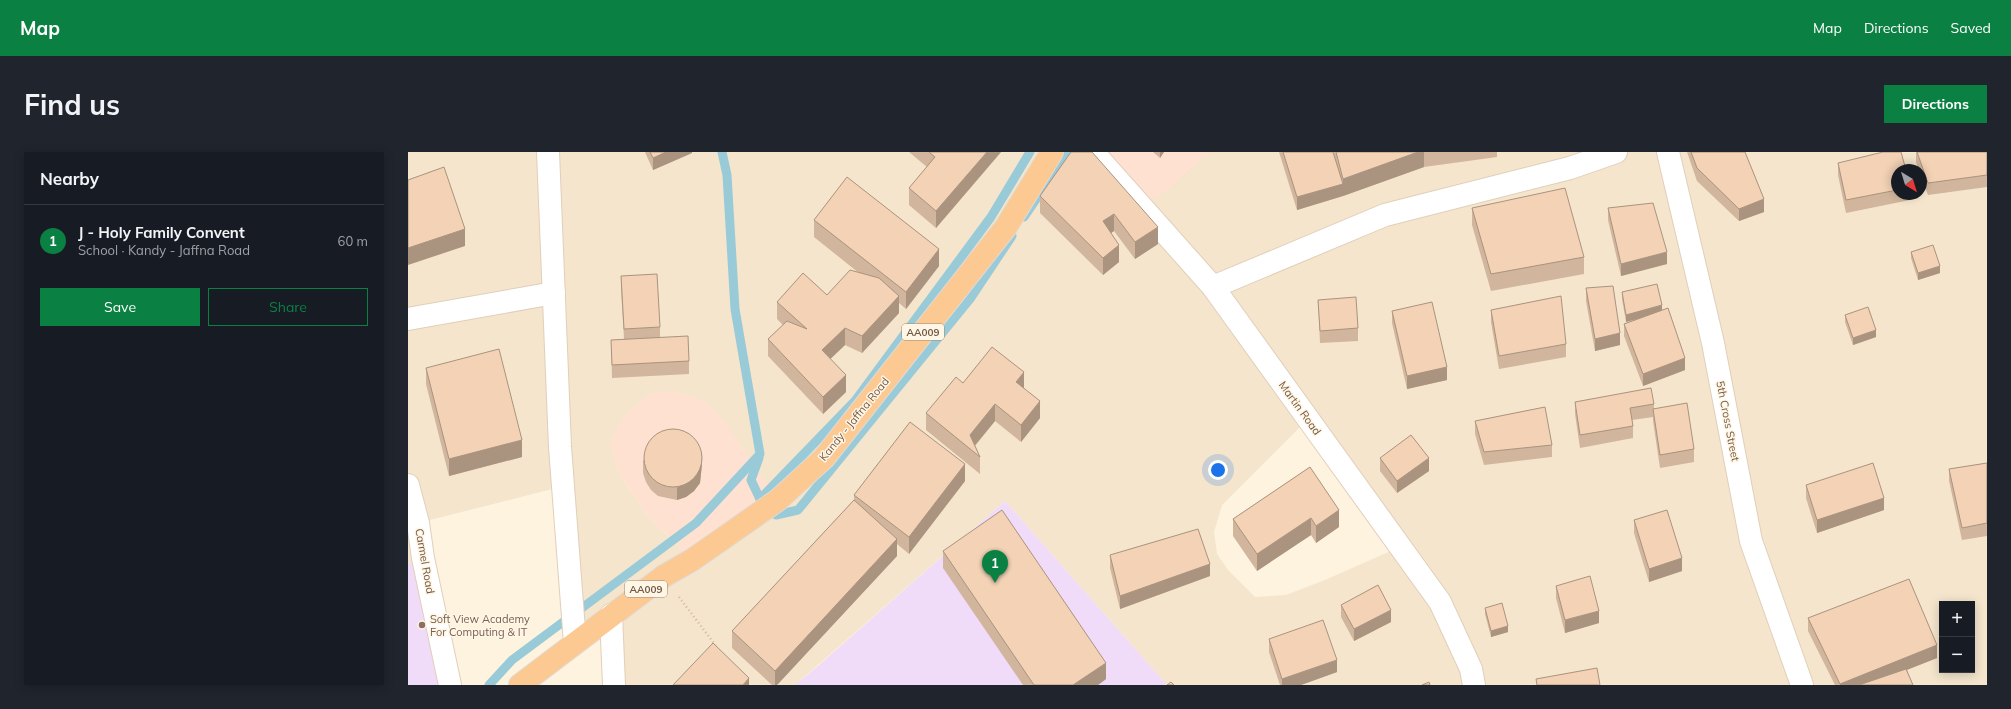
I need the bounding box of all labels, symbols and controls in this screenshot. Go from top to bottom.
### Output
text: Map [20,16,60,40]
text: Map [1813,19,1842,37]
text: Directions [1864,19,1929,37]
text: Saved [1951,19,1991,37]
button: Directions [1884,85,1987,123]
text: Find us [24,87,120,122]
north arrow [1891,164,1927,200]
text: Nearby [40,168,99,189]
text: J - Holy Family Convent [78,223,245,242]
text: 1 [49,233,57,249]
text: 60 m [338,233,368,249]
text: School · Kandy - Jaffna Road [78,242,250,258]
button: Save [40,288,200,326]
button: Share [208,288,368,326]
road number: AA009 [902,324,944,340]
street label: Kandy - Jaffna Road [816,374,892,464]
street label: Martin Road [1276,378,1324,438]
street label: 5th Cross Street [1713,380,1743,463]
your location [1208,460,1228,480]
street label: Carmel Road [412,527,438,595]
pin: 1 [982,550,1008,583]
road number: AA009 [625,581,667,597]
map controls [1939,601,1975,673]
button: + [1939,601,1975,637]
place label: Soft View Academy For Computing & IT [430,612,530,639]
marker: Soft View Academy For Computing & IT [417,620,427,630]
button: − [1939,637,1975,673]

